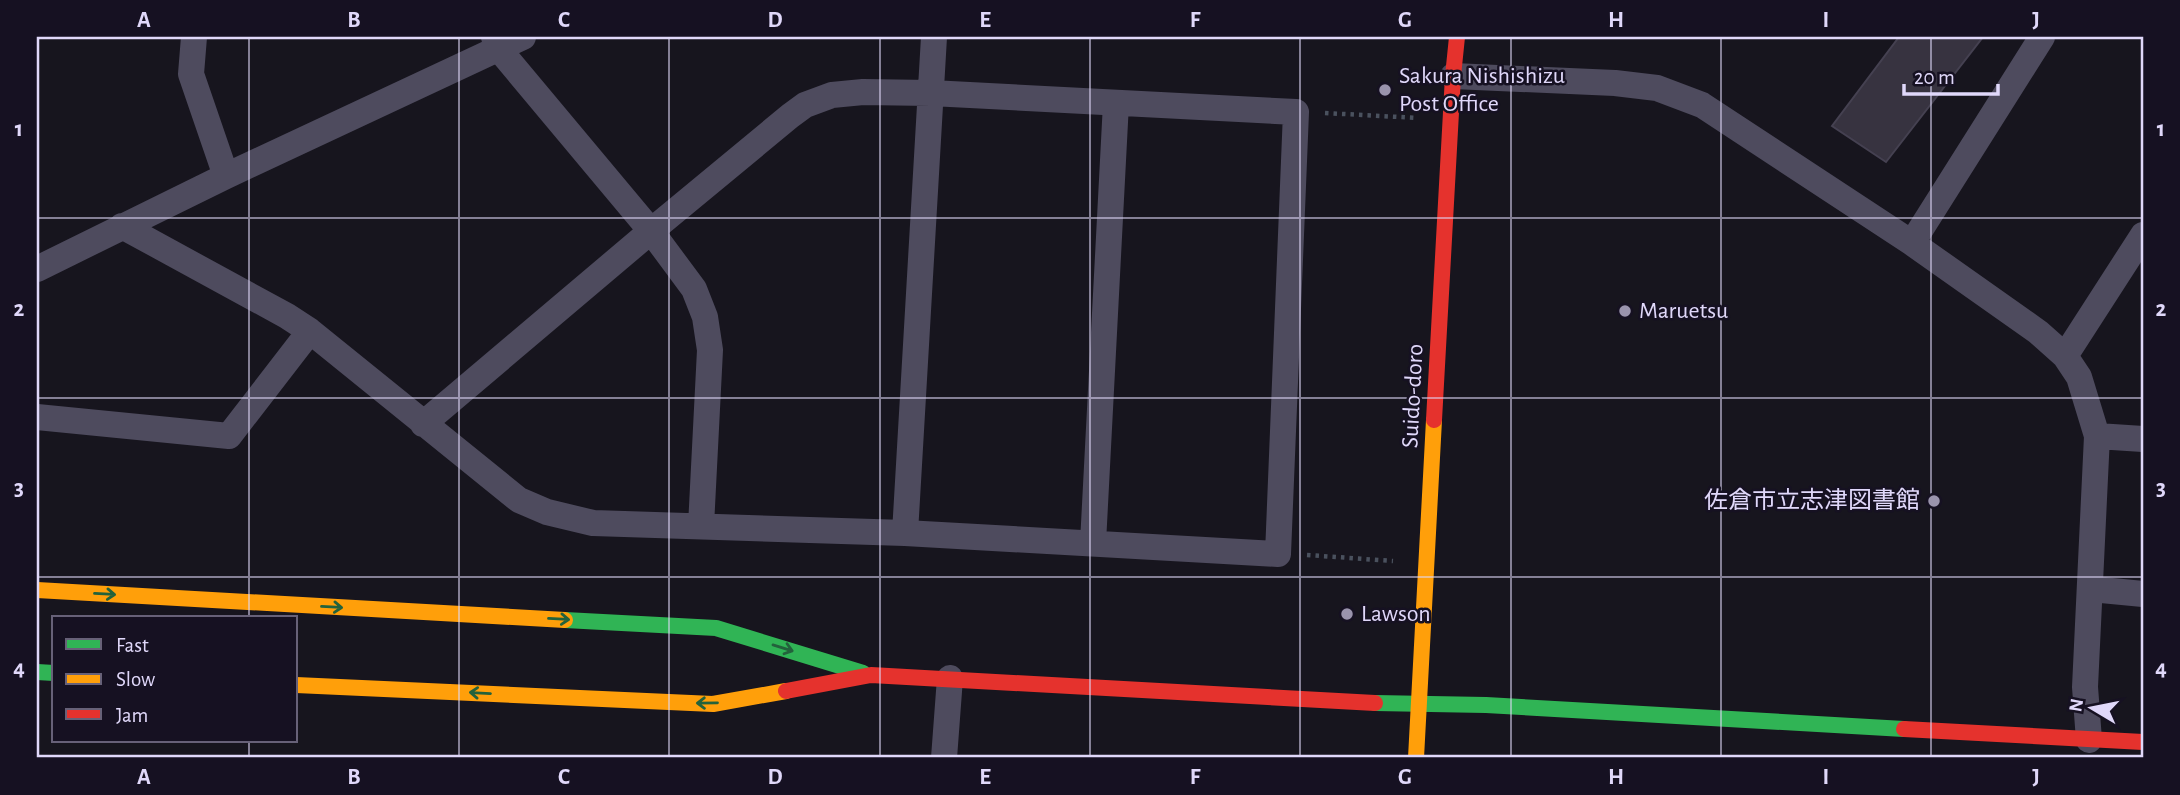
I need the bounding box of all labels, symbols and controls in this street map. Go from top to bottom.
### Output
text: A [137,9,151,32]
text: B [347,9,361,32]
text: C [558,9,570,32]
text: D [767,9,783,32]
text: E [979,9,991,32]
text: F [1190,9,1201,32]
text: G [1398,9,1412,32]
text: H [1608,9,1624,32]
text: I [1823,9,1829,32]
text: J [2032,9,2040,32]
scale bar [1904,52,1998,96]
place label: Sakura Nishishizu Post Office [1399,64,1565,116]
text: 20 m [1914,67,1955,88]
marker: Sakura Nishishizu Post Office [1377,82,1393,98]
text: 1 [15,118,23,141]
text: 1 [2157,118,2165,141]
text: 2 [14,298,25,321]
text: 2 [2156,298,2167,321]
place label: Maruetsu [1639,299,1728,323]
marker: Maruetsu [1617,303,1633,319]
street label: Suido-doro [1398,343,1428,449]
text: 3 [14,477,24,500]
text: 3 [2156,477,2166,500]
place label: 佐倉市立志津図書館 [1704,487,1920,513]
marker: 佐倉市立志津図書館 [1926,493,1942,509]
one-way arrow [93,588,116,601]
one-way arrow [320,600,343,613]
place label: Lawson [1361,602,1431,626]
marker: Lawson [1339,606,1355,622]
one-way arrow [547,613,570,626]
legend [52,616,298,742]
text: Fast [116,635,149,656]
one-way arrow [772,643,794,656]
text: 4 [13,657,25,680]
text: 4 [2155,657,2167,680]
text: Slow [116,669,155,690]
north arrow [2058,672,2128,742]
one-way arrow [469,687,492,700]
one-way arrow [696,696,719,710]
text: N [2066,697,2087,713]
text: Jam [116,705,148,726]
text: A [137,766,151,789]
text: B [347,766,361,789]
text: C [558,766,570,789]
text: D [767,766,783,789]
text: E [979,766,991,789]
text: F [1190,766,1201,789]
text: G [1398,766,1412,789]
text: H [1608,766,1624,789]
text: I [1823,766,1829,789]
text: J [2032,766,2040,789]

